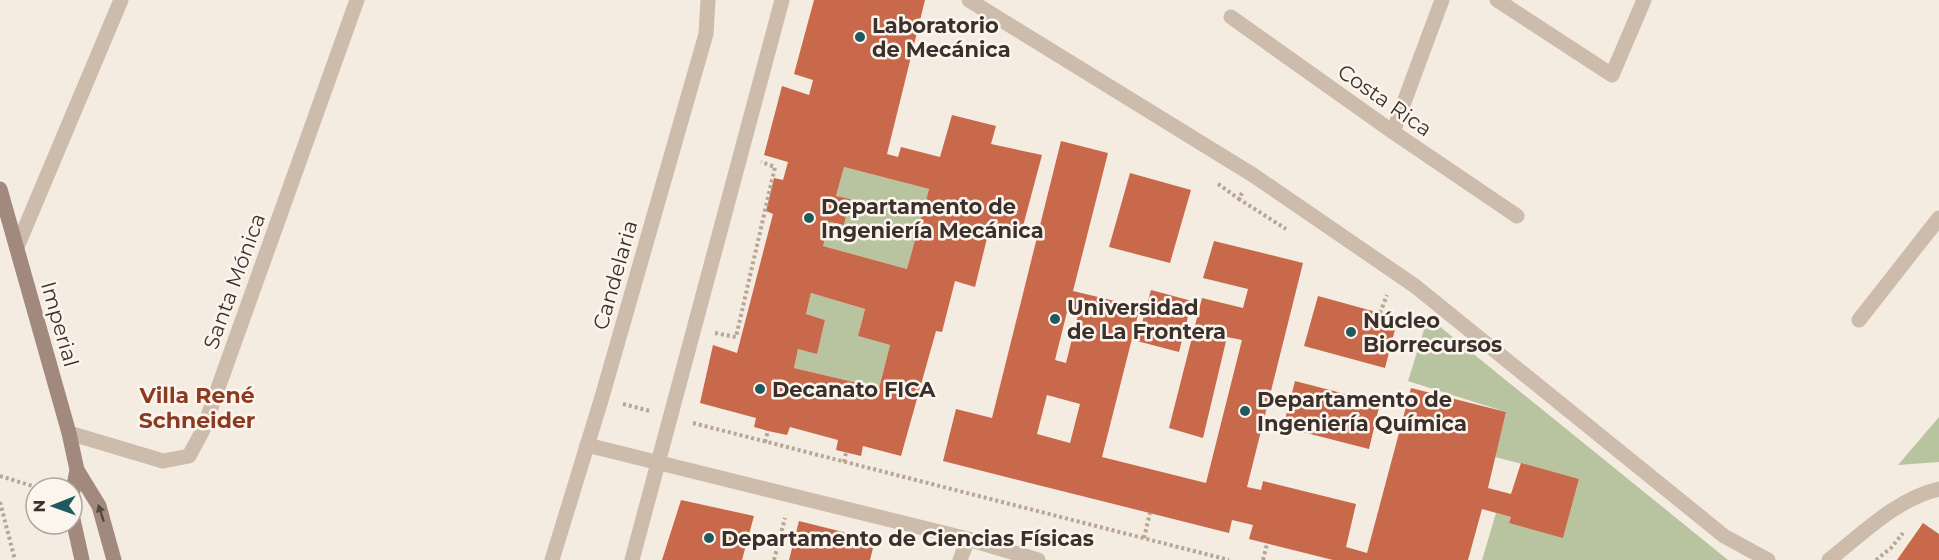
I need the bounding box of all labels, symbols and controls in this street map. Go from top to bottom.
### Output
place label: Laboratorio de Mecánica [872,13,1011,62]
marker: Laboratorio de Mecánica [853,30,867,44]
street label: Costa Rica [1333,59,1437,141]
place label: Departamento de Ingeniería Mecánica [821,194,1044,243]
street label: Santa Mónica [198,210,270,352]
marker: Departamento de Ingeniería Mecánica [802,211,816,225]
street label: Candelaria [587,217,643,333]
street label: Imperial [36,278,84,370]
place label: Universidad de La Frontera [1067,295,1226,344]
place label: Núcleo Biorrecursos [1363,308,1502,357]
marker: Universidad de La Frontera [1048,312,1062,326]
marker: Núcleo Biorrecursos [1344,325,1358,339]
place label: Decanato FICA [772,377,936,402]
district label: Villa René Schneider [138,382,255,434]
marker: Decanato FICA [753,382,767,396]
place label: Departamento de Ingeniería Química [1257,387,1467,436]
marker: Departamento de Ingeniería Química [1238,404,1252,418]
north arrow [24,476,84,536]
text: N [30,500,49,513]
one-way arrow [96,504,105,522]
place label: Departamento de Ciencias Físicas [721,526,1094,551]
marker: Departamento de Ciencias Físicas [702,531,716,545]

